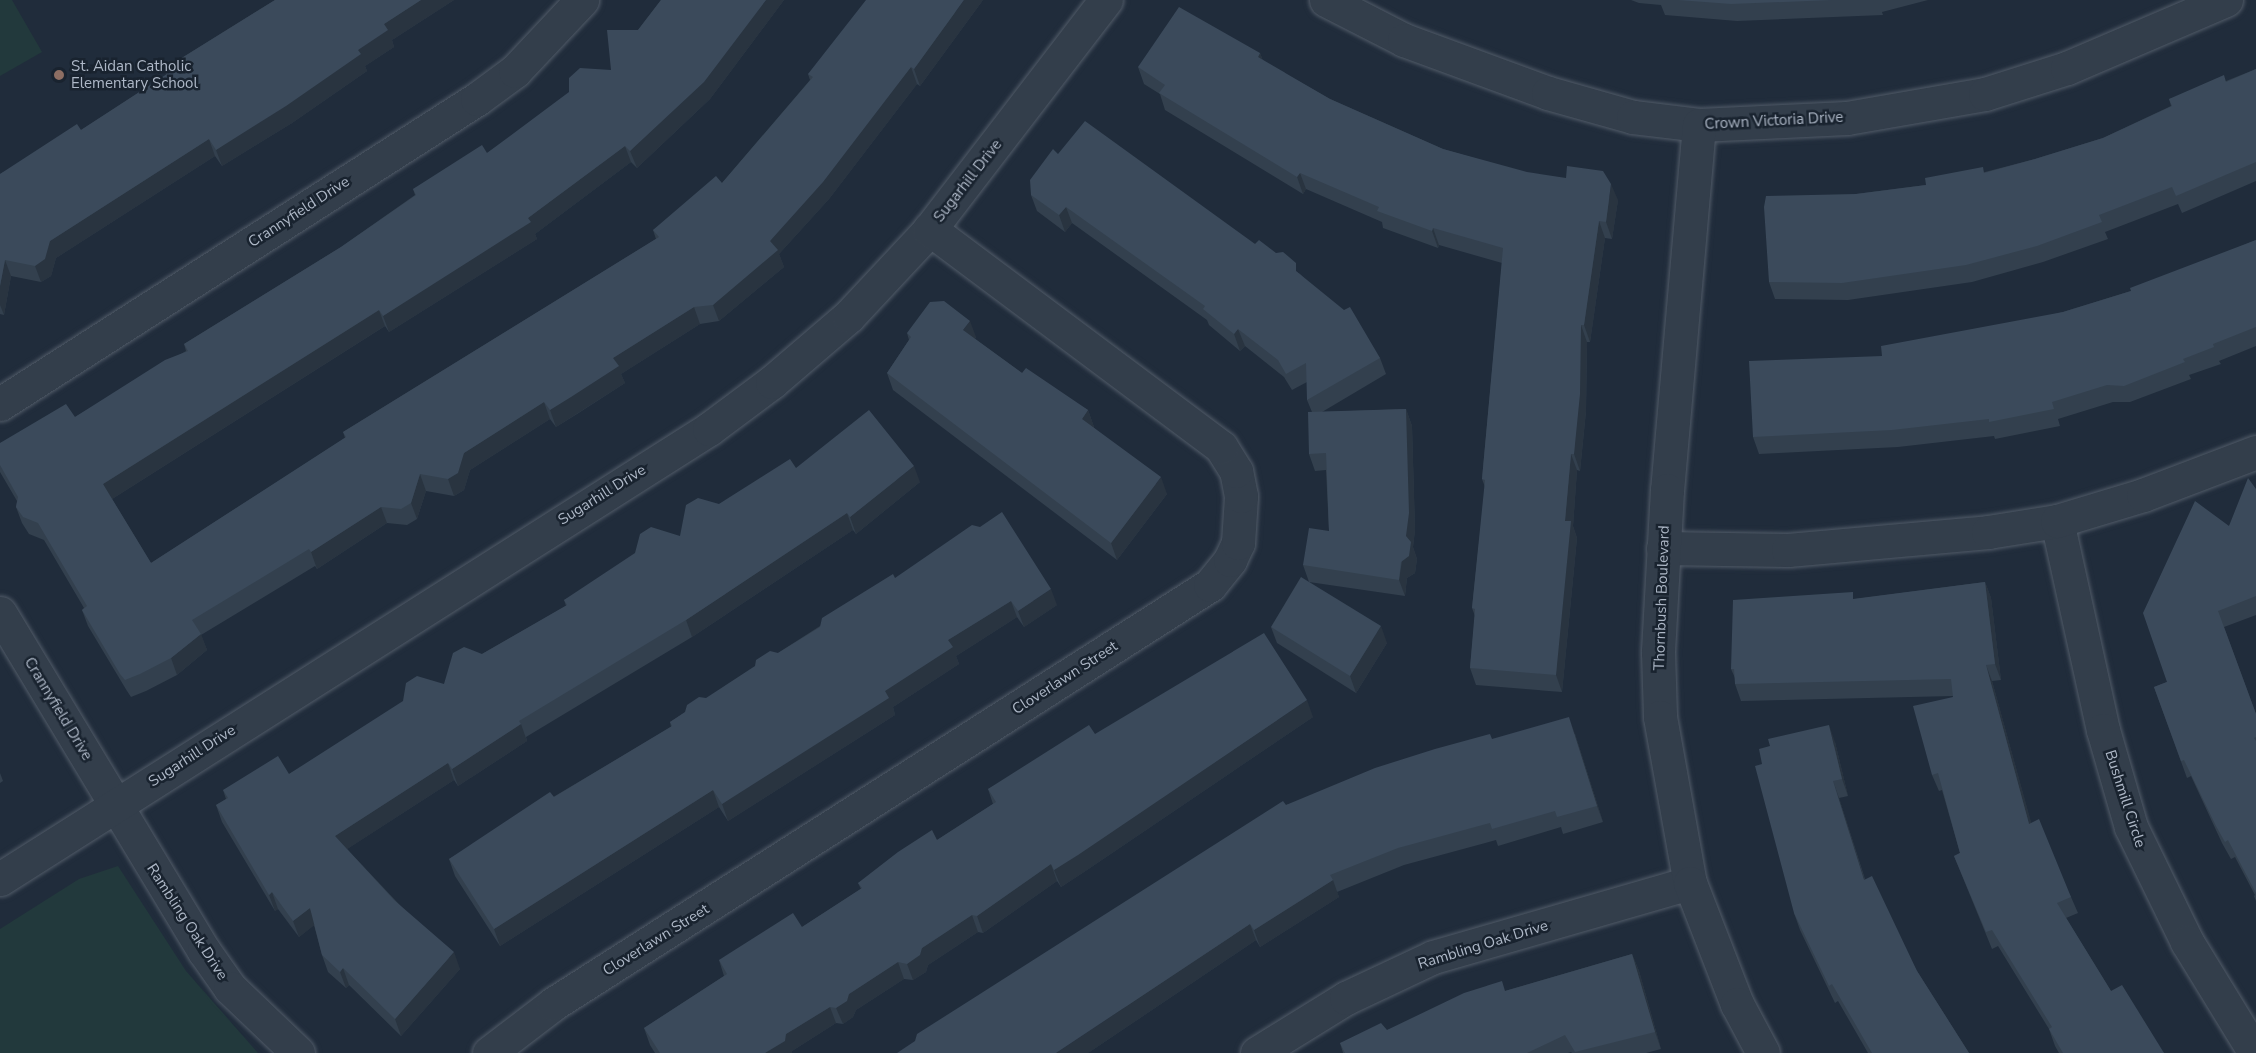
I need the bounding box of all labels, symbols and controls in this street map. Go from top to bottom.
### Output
place label: St. Aidan Catholic Elementary School [71,57,198,92]
marker: St. Aidan Catholic Elementary School [52,68,66,82]
street label: Crown Victoria Drive [1704,108,1844,134]
street label: Sugarhill Drive [930,136,1006,226]
street label: Crannyfield Drive [245,173,353,251]
street label: Sugarhill Drive [555,461,649,529]
street label: Thornbush Boulevard [1650,525,1674,671]
street label: Cloverlawn Street [1009,637,1121,719]
street label: Crannyfield Drive [20,654,96,764]
street label: Sugarhill Drive [145,721,239,791]
street label: Bushmill Circle [2101,748,2149,850]
street label: Rambling Oak Drive [143,860,231,984]
street label: Cloverlawn Street [600,900,712,980]
street label: Rambling Oak Drive [1416,917,1550,973]

